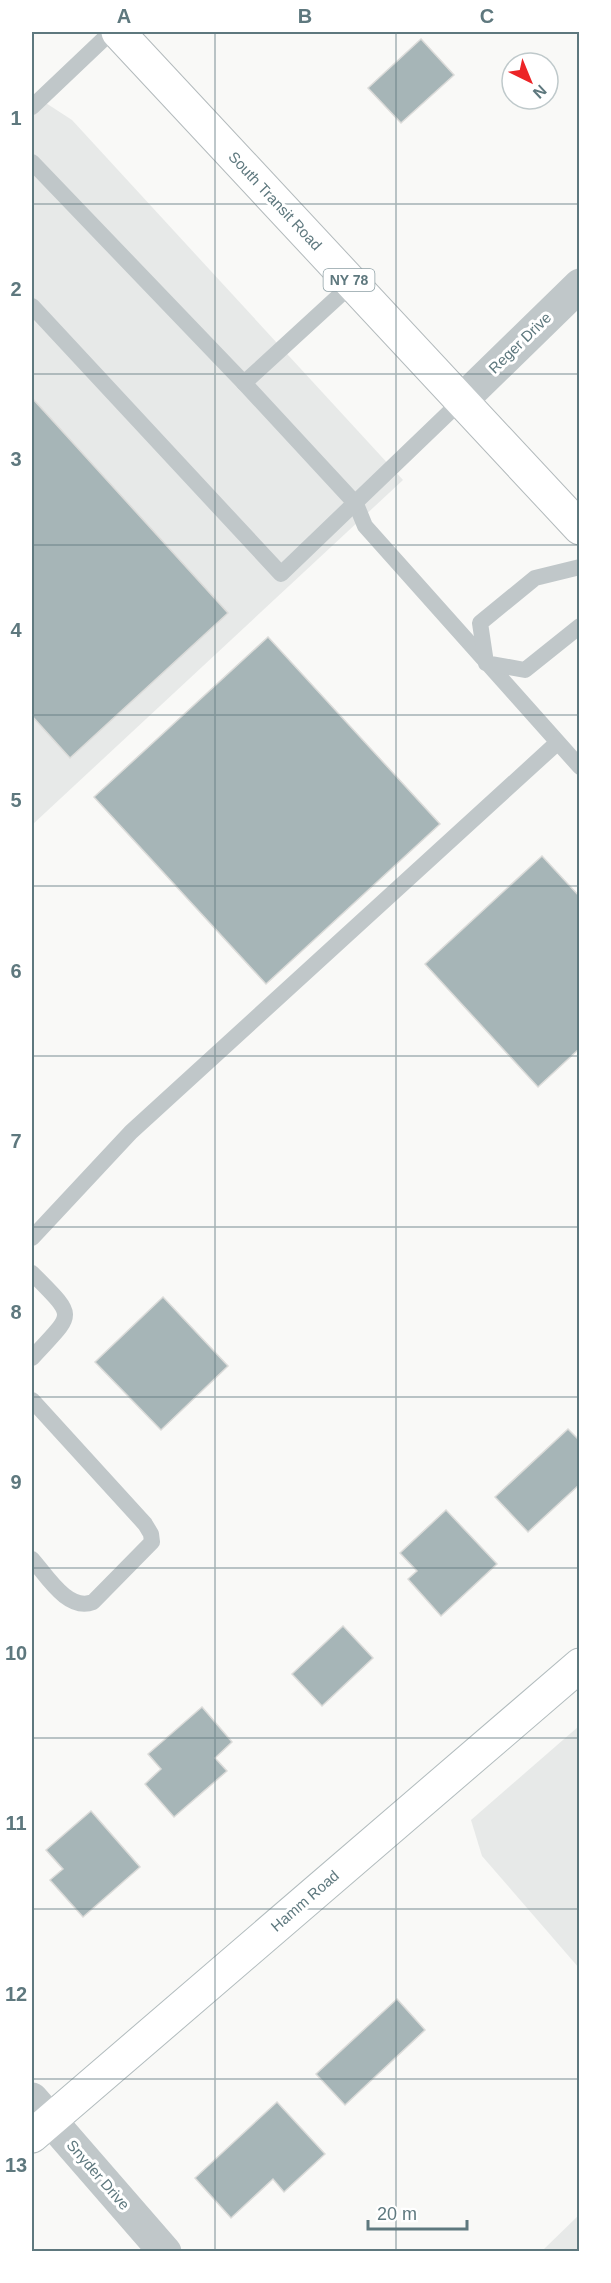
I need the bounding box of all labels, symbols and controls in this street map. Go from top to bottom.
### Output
text: A [117,5,131,27]
text: B [298,5,312,27]
text: C [480,5,494,27]
north arrow [500,51,560,111]
text: N [530,81,550,102]
text: 1 [10,107,22,129]
street label: South Transit Road [225,148,325,253]
road number: NY 78 [324,269,374,291]
text: 2 [10,278,22,300]
street label: Reger Drive [485,309,554,377]
text: 3 [10,448,22,470]
text: 4 [10,619,22,641]
text: 5 [10,789,22,811]
text: 6 [10,960,22,982]
text: 7 [10,1130,22,1152]
text: 8 [10,1301,22,1323]
text: 9 [10,1471,22,1493]
text: 10 [5,1642,27,1664]
text: 11 [5,1812,27,1834]
street label: Hamm Road [267,1867,342,1935]
text: 12 [5,1983,27,2005]
street label: Snyder Drive [64,2136,133,2213]
text: 13 [5,2154,27,2176]
scale bar [368,2193,467,2231]
text: 20 m [377,2204,417,2224]

